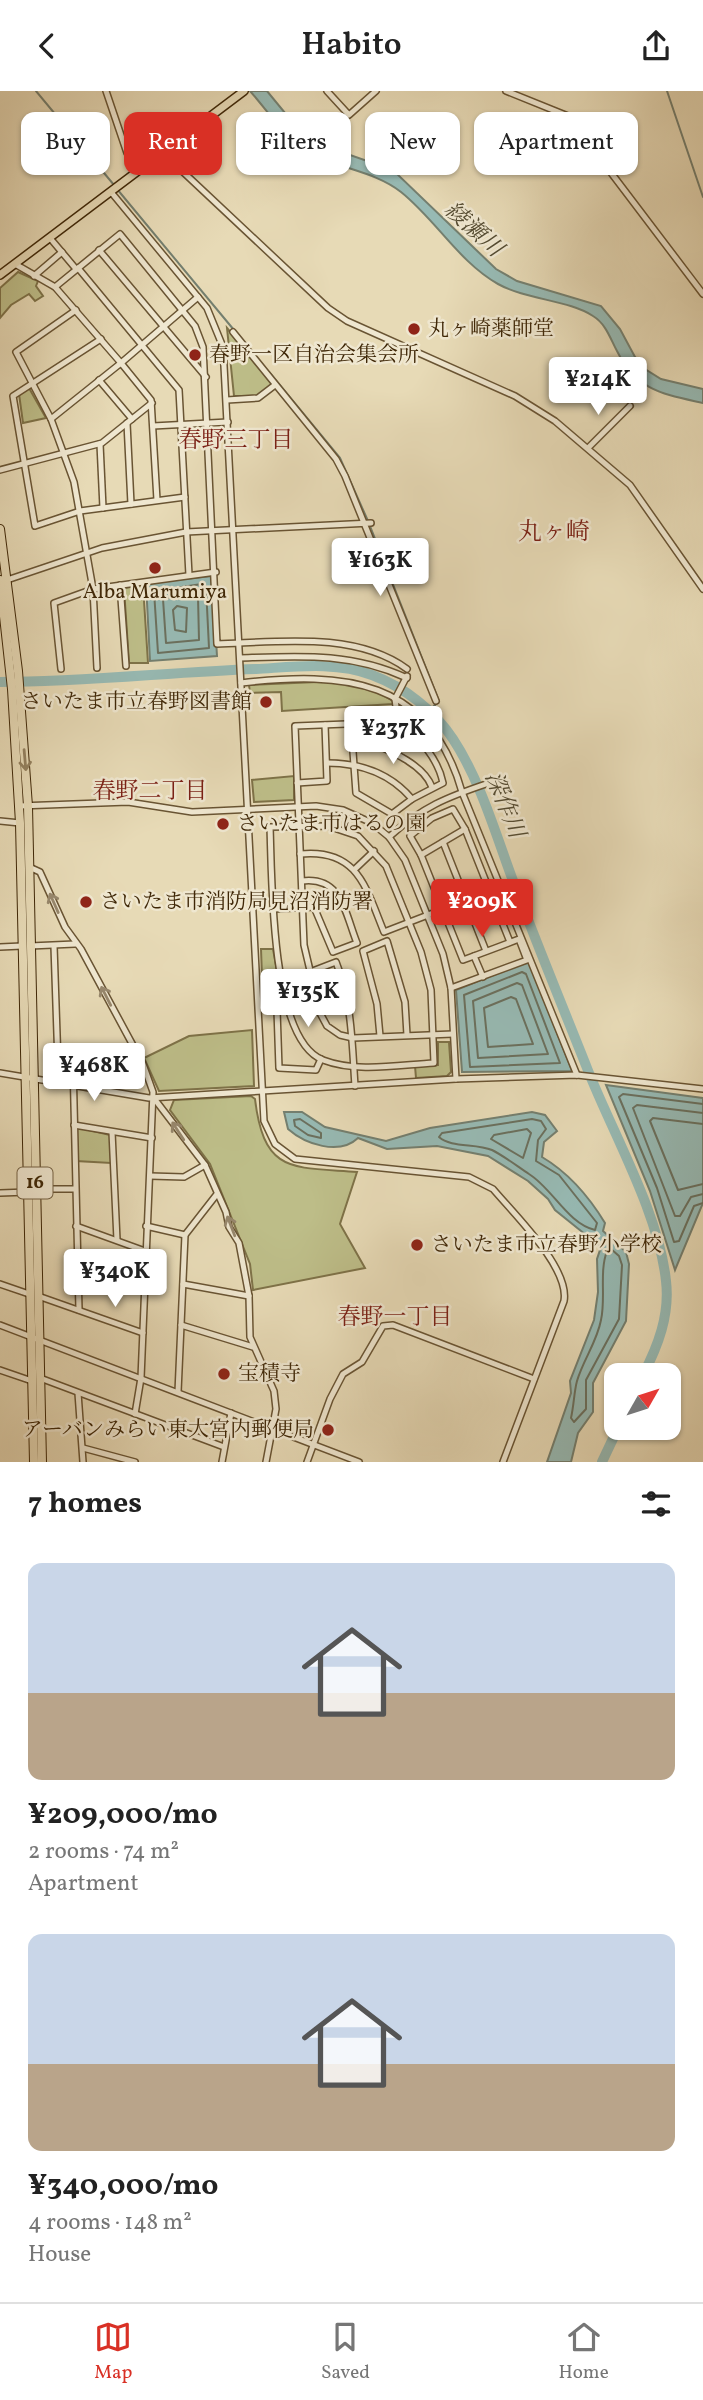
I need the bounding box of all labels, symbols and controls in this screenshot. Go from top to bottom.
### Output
text: Habito [302,24,401,68]
icon: back [28,27,66,65]
icon: share [637,27,675,65]
chip: Buy [21,112,110,175]
chip: Rent [124,112,222,175]
chip: Filters [236,112,351,175]
chip: New [365,112,460,175]
chip: Apartment [474,112,638,175]
water label: 綾瀬川 [437,195,512,267]
place label: 丸ヶ崎薬師堂 [428,315,554,344]
marker: 丸ヶ崎薬師堂 [406,321,422,337]
place label: 春野一区自治会集会所 [209,341,419,370]
marker: 春野一区自治会集会所 [187,347,203,363]
pin: ¥214K [549,357,647,417]
text: ¥214K [565,364,631,396]
district label: 春野三丁目 [179,425,294,457]
district label: 丸ヶ崎 [518,516,590,550]
pin: ¥163K [331,539,429,598]
text: ¥163K [348,545,412,577]
marker: Alba Marumiya [147,560,163,576]
place label: Alba Marumiya [83,578,227,607]
place label: さいたま市立春野図書館 [21,688,252,717]
marker: さいたま市立春野図書館 [258,694,274,710]
pin: ¥237K [344,707,442,766]
text: ¥237K [360,713,426,745]
one-way arrow [19,748,32,771]
water label: 深作川 [476,767,533,846]
district label: 春野二丁目 [93,776,208,808]
place label: さいたま市はるの園 [237,810,426,839]
marker: さいたま市はるの園 [215,816,231,832]
pin: ¥209K [433,879,531,939]
text: ¥209K [447,886,517,918]
place label: さいたま市消防局見沼消防署 [100,888,373,917]
one-way arrow [47,892,60,914]
marker: さいたま市消防局見沼消防署 [78,894,94,910]
pin: ¥135K [259,969,357,1029]
text: ¥135K [276,976,340,1008]
one-way arrow [98,986,112,1007]
pin: ¥468K [45,1044,143,1103]
text: ¥468K [59,1050,129,1082]
one-way arrow [171,1122,185,1142]
road number: 16 [18,1167,52,1199]
one-way arrow [224,1216,237,1238]
place label: さいたま市立春野小学校 [431,1231,662,1260]
marker: さいたま市立春野小学校 [409,1237,425,1253]
pin: ¥340K [66,1249,164,1309]
text: ¥340K [80,1256,150,1288]
district label: 春野一丁目 [338,1302,453,1334]
place label: 宝積寺 [238,1360,301,1389]
north arrow [604,1363,681,1440]
map controls [604,1363,681,1440]
marker: 宝積寺 [216,1366,232,1382]
place label: アーバンみらい東大宮内郵便局 [22,1416,314,1445]
marker: アーバンみらい東大宮内郵便局 [320,1422,336,1438]
text: 7 homes [28,1483,142,1525]
icon: filters [637,1485,675,1523]
icon: home [289,1609,415,1735]
text: ¥209,000/mo [28,1794,218,1836]
text: 2 rooms · 74 m² [28,1836,179,1868]
text: Apartment [28,1868,139,1900]
icon: home [289,1980,415,2106]
text: ¥340,000/mo [28,2165,218,2207]
text: 4 rooms · 148 m² [28,2207,192,2239]
text: House [28,2239,91,2271]
tab: Map [94,2318,132,2386]
tab: Saved [321,2318,370,2386]
tab: Home [558,2318,609,2386]

